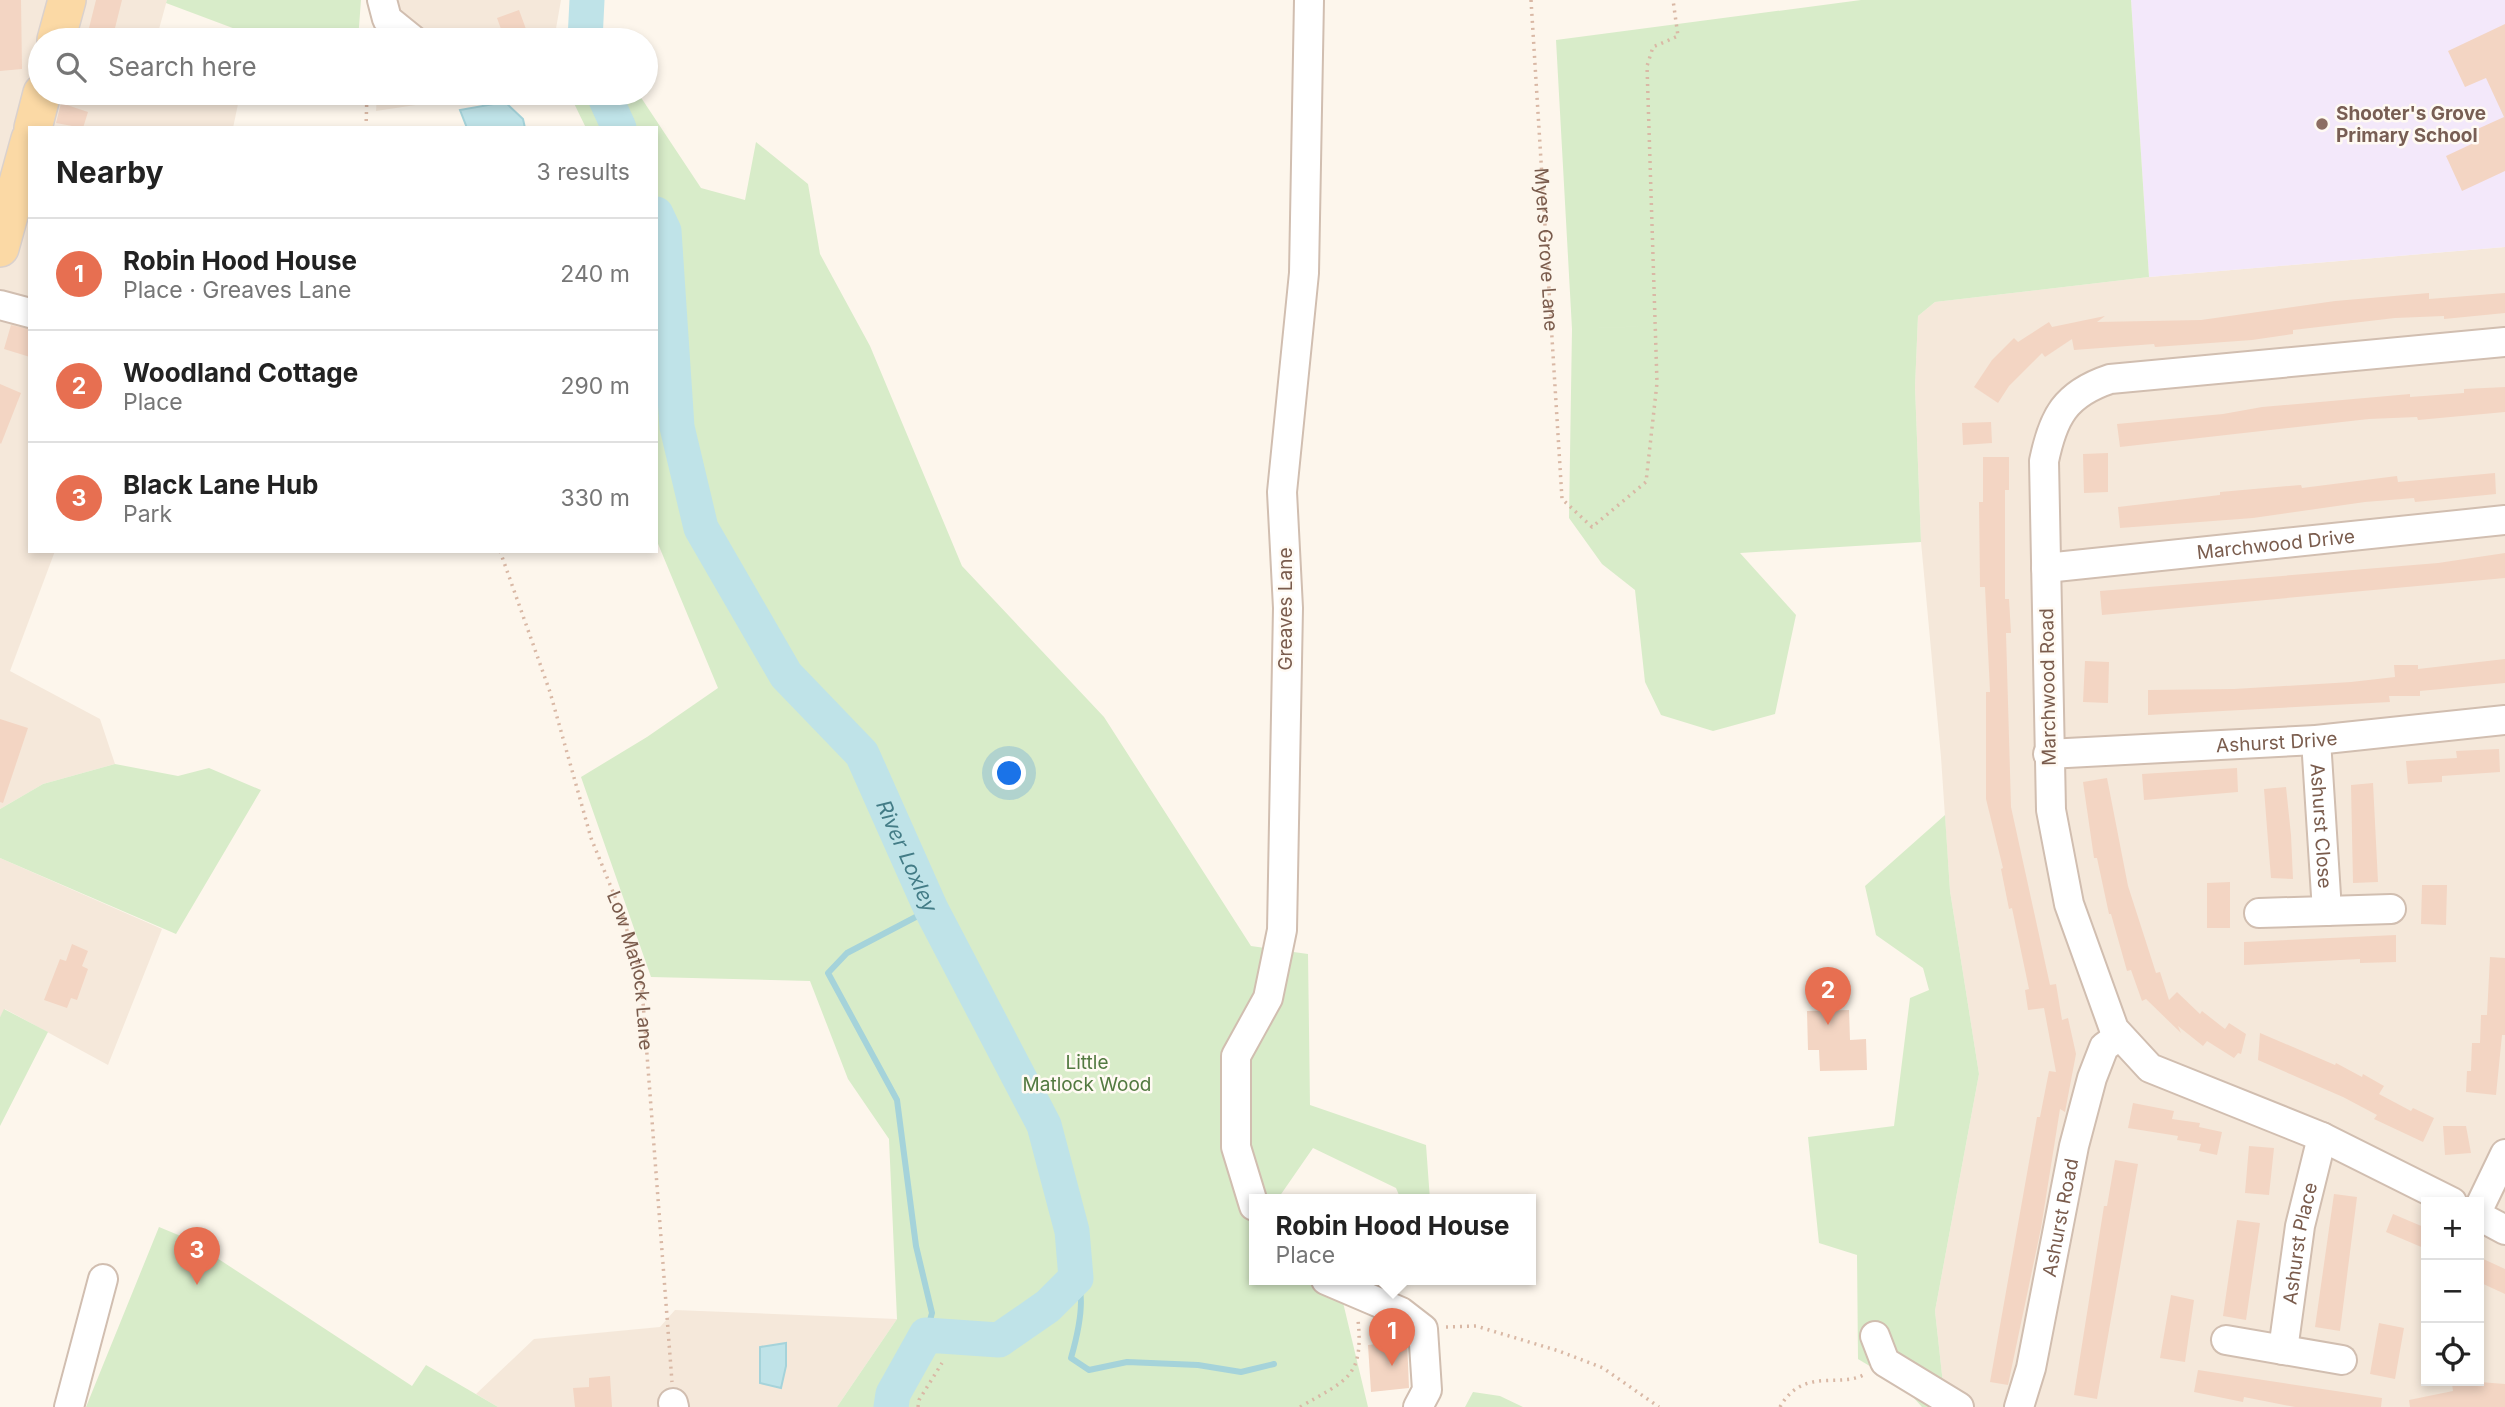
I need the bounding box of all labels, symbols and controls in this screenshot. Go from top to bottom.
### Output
search box [28,28,658,105]
icon: search [52,48,90,86]
text: Search here [108,51,257,82]
place label: Shooter's Grove Primary School [2336,102,2486,147]
marker: Shooter's Grove Primary School [2314,116,2330,132]
text: Nearby [56,154,164,190]
text: 3 results [537,158,630,186]
street label: Myers Grove Lane [1530,167,1563,332]
text: Robin Hood House [123,245,357,276]
text: 1 [74,260,84,288]
text: 240 m [560,260,630,288]
text: Place · Greaves Lane [123,276,351,304]
text: Woodland Cottage [123,357,358,388]
text: 2 [72,372,86,400]
text: 290 m [561,372,630,400]
text: Place [123,388,183,416]
text: Black Lane Hub [123,469,319,500]
text: 3 [72,484,86,512]
text: 330 m [560,484,630,512]
text: Park [123,500,172,528]
street label: Marchwood Drive [2195,524,2356,564]
street label: Greaves Lane [1274,547,1297,671]
street label: Marchwood Road [2035,608,2061,766]
street label: Ashurst Drive [2215,726,2339,757]
your location [992,756,1026,790]
street label: Ashurst Close [2306,763,2337,889]
water label: River Loxley [872,796,944,917]
street label: Low Matlock Lane [602,888,658,1051]
pin: 2 [1805,967,1851,1025]
park label: Little Matlock Wood [1023,1051,1151,1096]
street label: Ashurst Road [2037,1156,2083,1279]
street label: Ashurst Place [2278,1180,2322,1306]
popup [1249,1194,1536,1285]
map controls [2421,1197,2484,1386]
button: + [2421,1197,2484,1260]
text: Robin Hood House [1276,1210,1509,1241]
pin: 3 [174,1227,220,1285]
text: Place [1276,1241,1335,1269]
button: − [2421,1260,2484,1323]
pin: 1 [1369,1308,1415,1366]
button: locate [2421,1323,2484,1386]

